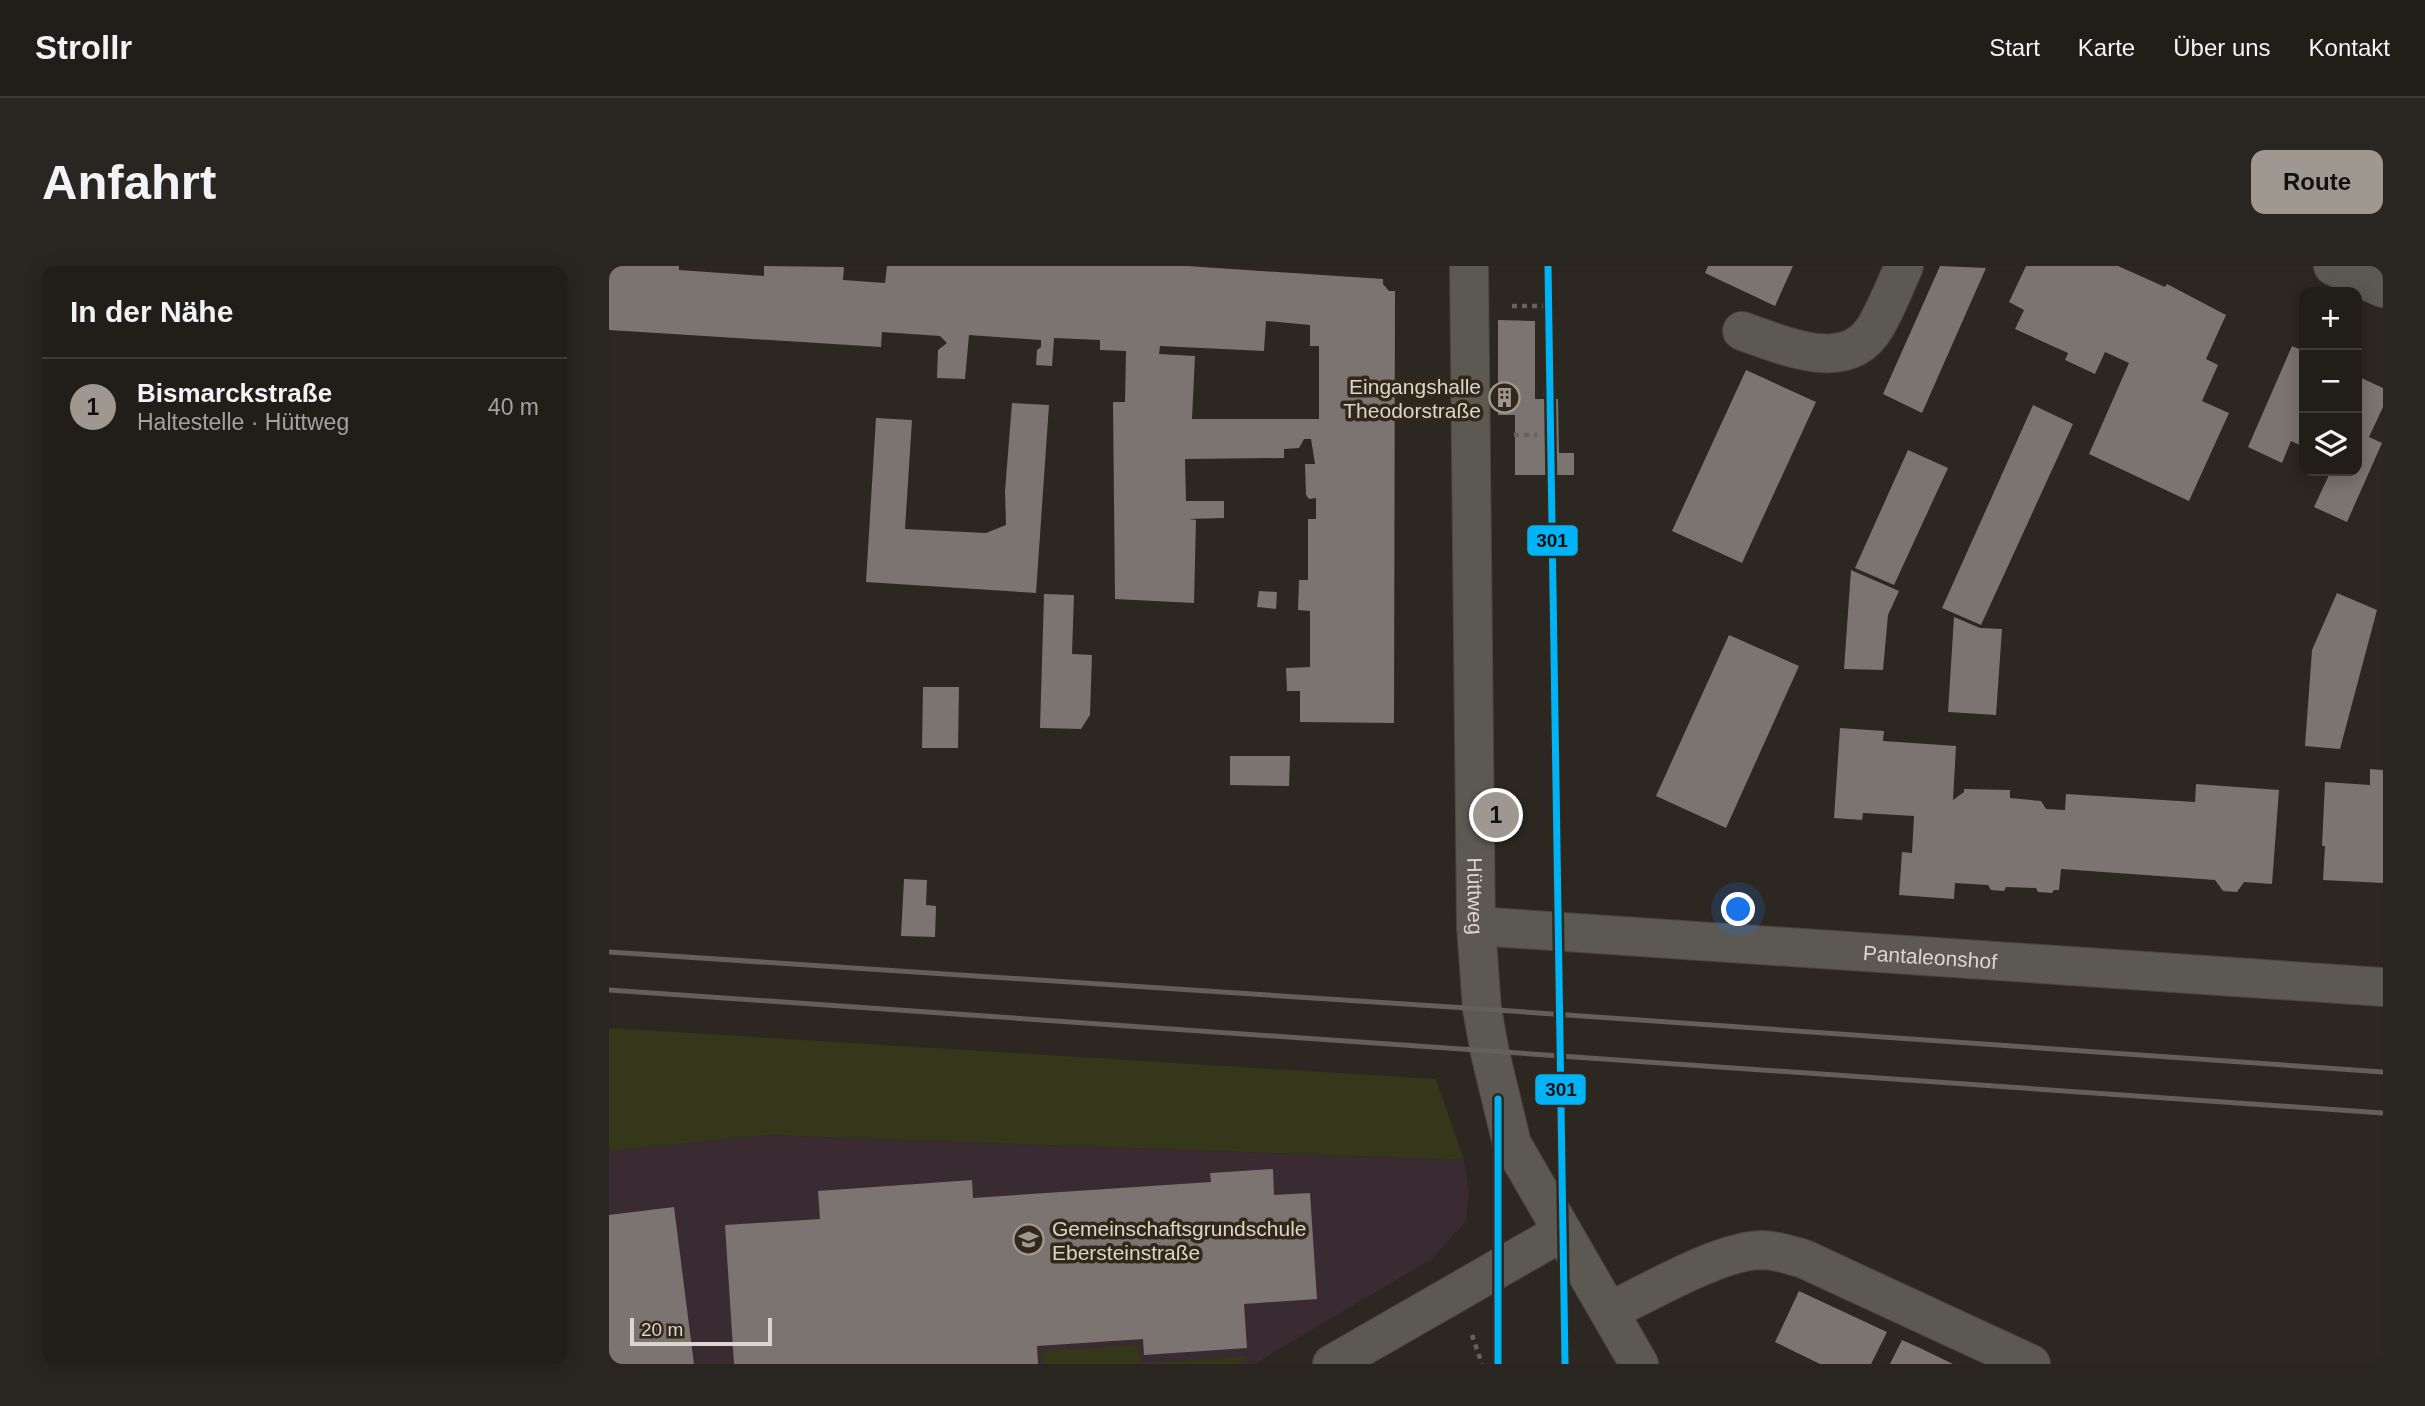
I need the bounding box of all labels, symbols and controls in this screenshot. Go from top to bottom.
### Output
text: Strollr [35,29,132,66]
text: Start [1989,34,2040,61]
text: Karte [2078,34,2135,61]
text: Über uns [2173,34,2271,61]
text: Kontakt [2309,34,2390,61]
button: Route [2251,150,2383,214]
text: Anfahrt [42,155,216,209]
map controls [2299,287,2362,476]
button: + [2299,287,2362,350]
text: In der Nähe [70,295,233,328]
button: − [2299,350,2362,413]
place label: Eingangshalle Theodorstraße [1343,375,1481,422]
text: Bismarckstraße [137,378,332,408]
building icon: Eingangshalle Theodorstraße [1487,381,1521,415]
text: 1 [87,394,99,420]
text: 40 m [488,394,539,420]
text: Haltestelle · Hüttweg [137,409,349,435]
button: layers [2299,413,2362,476]
line badge: 301 [1526,524,1579,557]
text: 301 [1536,530,1568,551]
pin: 1 [1473,789,1519,841]
street label: Hüttweg [1464,857,1488,935]
your location [1721,892,1755,926]
street label: Pantaleonshof [1862,941,1998,973]
line badge: 301 [1534,1073,1587,1106]
text: 301 [1545,1079,1577,1100]
place label: Gemeinschaftsgrundschule Ebersteinstraße [1052,1217,1306,1264]
school or university icon: Gemeinschaftsgrundschule Ebersteinstraße [1012,1223,1046,1257]
scale bar [630,1315,772,1347]
text: 20 m [641,1319,683,1340]

